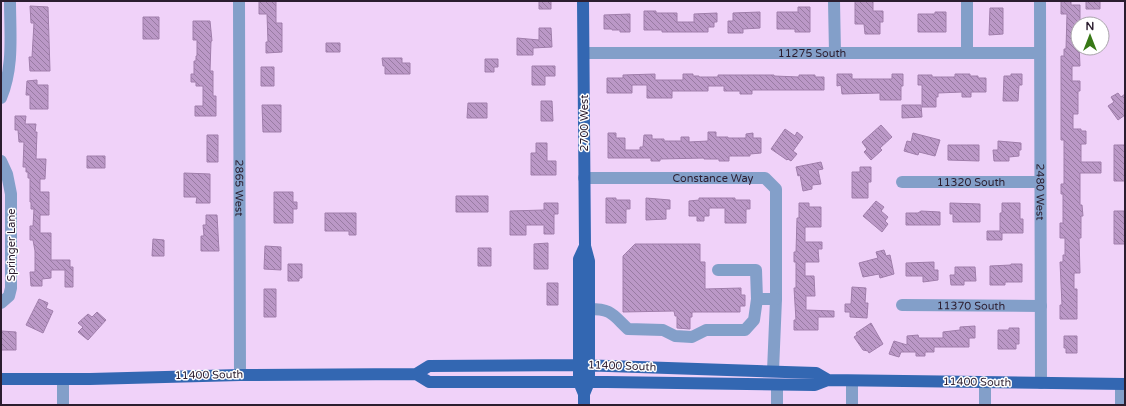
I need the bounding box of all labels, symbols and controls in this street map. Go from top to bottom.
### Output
north arrow [1070,16,1110,56]
text: N [1086,20,1094,33]
street label: 11275 South [778,47,846,60]
street label: 2700 West [578,95,591,151]
street label: 2865 West [233,160,246,216]
street label: 2480 West [1034,164,1047,220]
street label: Constance Way [673,172,754,185]
street label: 11320 South [937,176,1005,189]
street label: Springer Lane [5,209,18,281]
street label: 11370 South [937,299,1005,312]
street label: 11400 South [588,358,656,374]
street label: 11400 South [175,368,243,382]
street label: 11400 South [943,375,1011,389]

